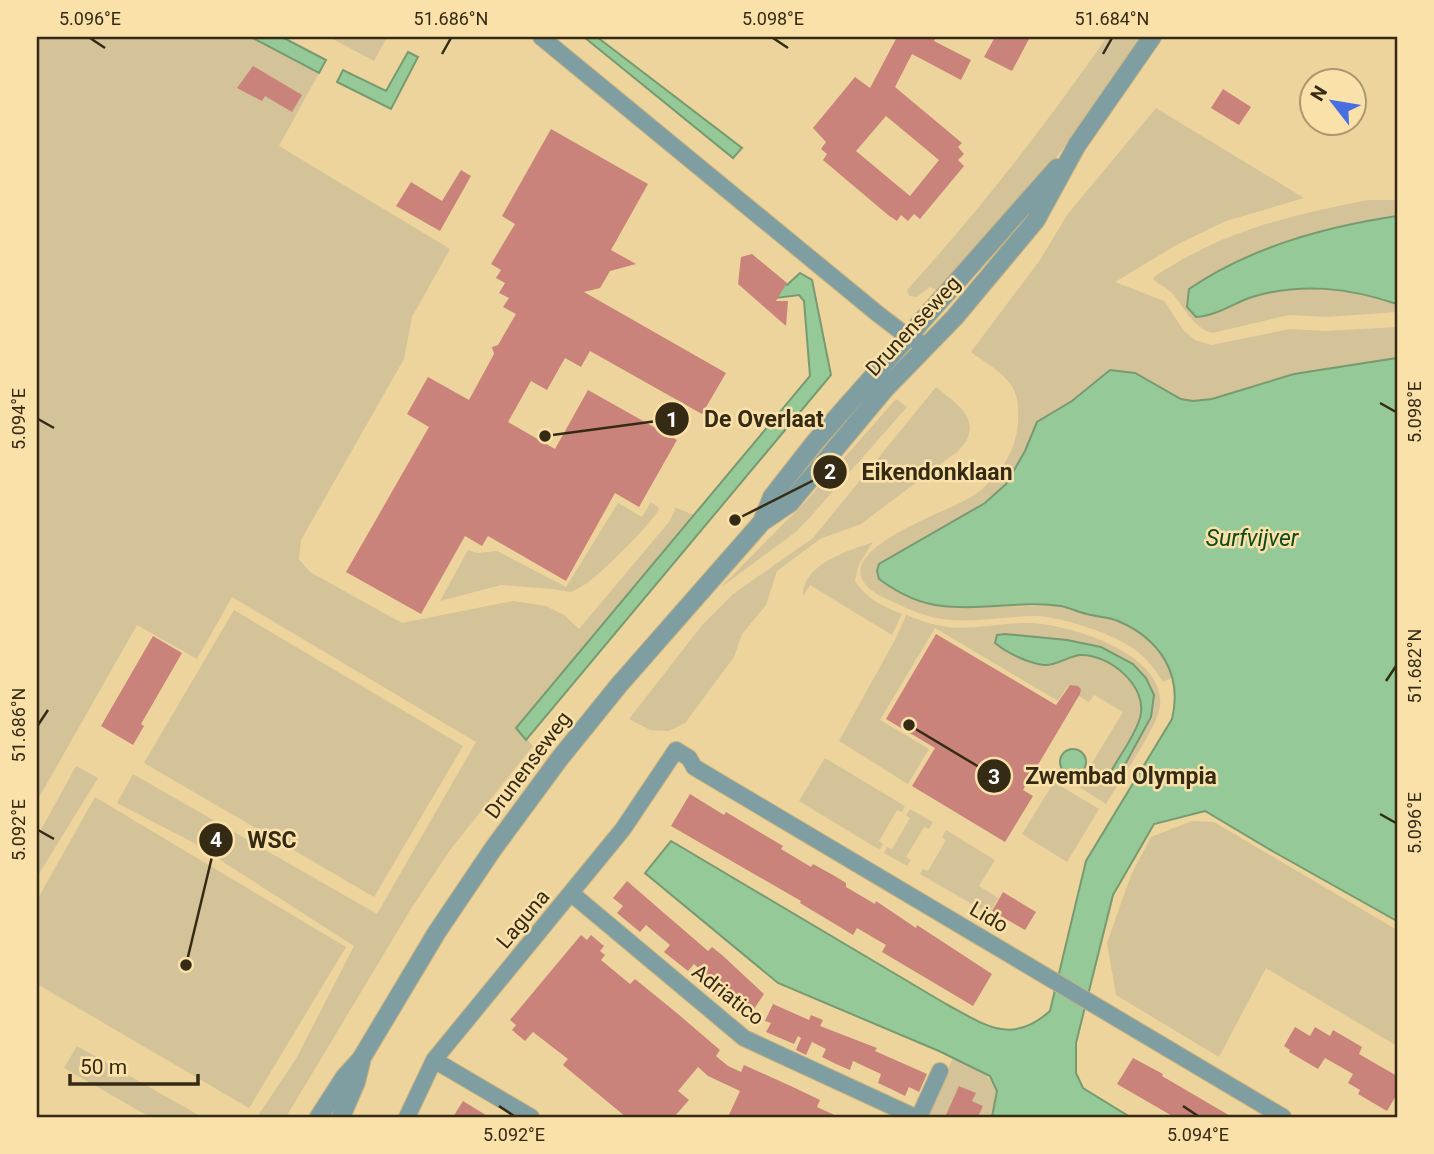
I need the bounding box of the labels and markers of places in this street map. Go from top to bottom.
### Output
callout: De Overlaat [655,397,837,441]
callout: Eikendonklaan [812,450,1026,494]
callout: Zwembad Olympia [976,754,1231,798]
callout: WSC [198,818,311,862]

